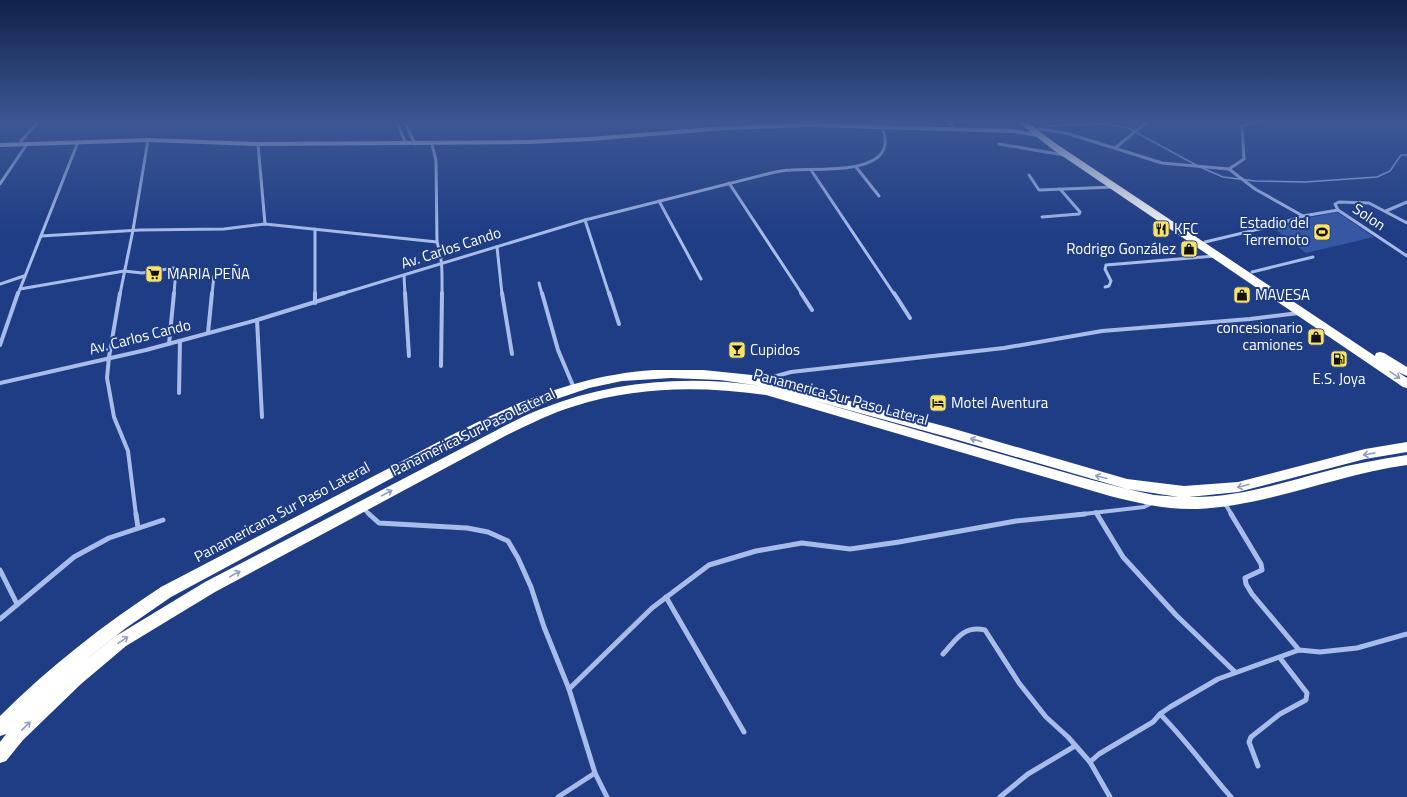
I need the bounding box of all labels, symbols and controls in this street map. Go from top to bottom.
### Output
street label: Solon [1348,197,1390,236]
place label: Estadio del Terremoto [1240,211,1309,251]
place label: KFC [1174,217,1198,240]
restaurant icon: KFC [1151,219,1171,239]
street label: Av. Carlos Cando [398,220,504,275]
sports icon: Estadio del Terremoto [1312,222,1332,242]
place label: Rodrigo González [1066,237,1176,260]
shop icon: Rodrigo González [1179,239,1199,259]
place label: MARIA PEÑA [167,262,250,285]
supermarket icon: MARIA PEÑA [144,264,164,284]
place label: MAVESA [1255,283,1310,306]
shop icon: MAVESA [1232,285,1252,305]
street label: Av. Carlos Cando [87,313,193,360]
place label: concesionario camiones [1216,316,1303,356]
shop icon: concesionario camiones [1306,327,1326,347]
place label: Cupidos [750,338,800,361]
bar icon: Cupidos [727,340,747,360]
fuel station icon: E.S. Joya [1329,349,1349,369]
street label: Panamerica Sur Paso Lateral [751,362,931,431]
place label: E.S. Joya [1313,367,1366,390]
one-way arrow [1389,371,1400,379]
street label: Panamerica Sur Paso Lateral [387,382,559,481]
place label: Motel Aventura [951,391,1049,414]
hotel icon: Motel Aventura [928,393,948,413]
one-way arrow [970,436,983,443]
one-way arrow [1362,450,1375,458]
street label: Panamericana Sur Paso Lateral [190,455,374,568]
one-way arrow [1094,473,1107,480]
one-way arrow [1237,483,1250,490]
one-way arrow [381,489,393,497]
one-way arrow [229,570,241,577]
one-way arrow [118,636,129,644]
one-way arrow [20,722,30,731]

